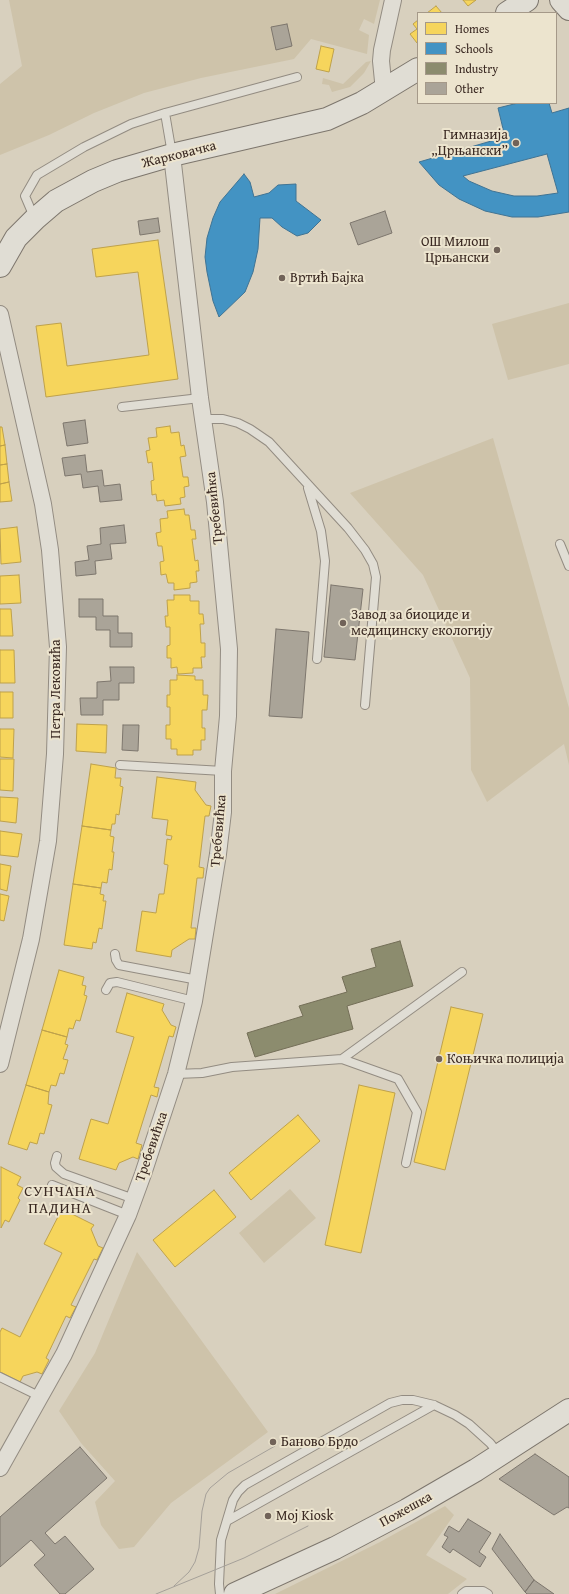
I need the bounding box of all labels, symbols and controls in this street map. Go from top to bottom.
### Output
legend [417,12,557,104]
text: Homes [455,20,489,37]
text: Schools [455,40,493,57]
text: Industry [455,60,498,77]
text: Other [455,80,484,97]
place label: Гимназија „Црњански” [431,127,508,160]
street label: Жарковачка [140,138,218,172]
marker: Гимназија „Црњански” [511,138,521,148]
place label: ОШ Милош Црњански [421,234,489,266]
marker: ОШ Милош Црњански [492,245,502,255]
place label: Вртић Бајка [290,270,364,286]
marker: Вртић Бајка [277,273,287,283]
street label: Требевићка [203,471,227,545]
place label: Завод за биоциде и медицинску екологију [351,607,493,640]
marker: Завод за биоциде и медицинску екологију [338,618,348,628]
street label: Петра Лековића [48,639,64,739]
street label: Требевићка [207,794,231,868]
place label: Коњичка полиција [447,1051,564,1067]
marker: Коњичка полиција [434,1054,444,1064]
street label: Требевићка [132,1110,172,1184]
district label: СУНЧАНА ПАДИНА [24,1183,96,1218]
place label: Баново Брдо [281,1434,358,1450]
marker: Баново Брдо [268,1437,278,1447]
street label: Пожешка [377,1489,435,1531]
place label: Moj Kiosk [276,1508,333,1524]
marker: Moj Kiosk [263,1511,273,1521]

